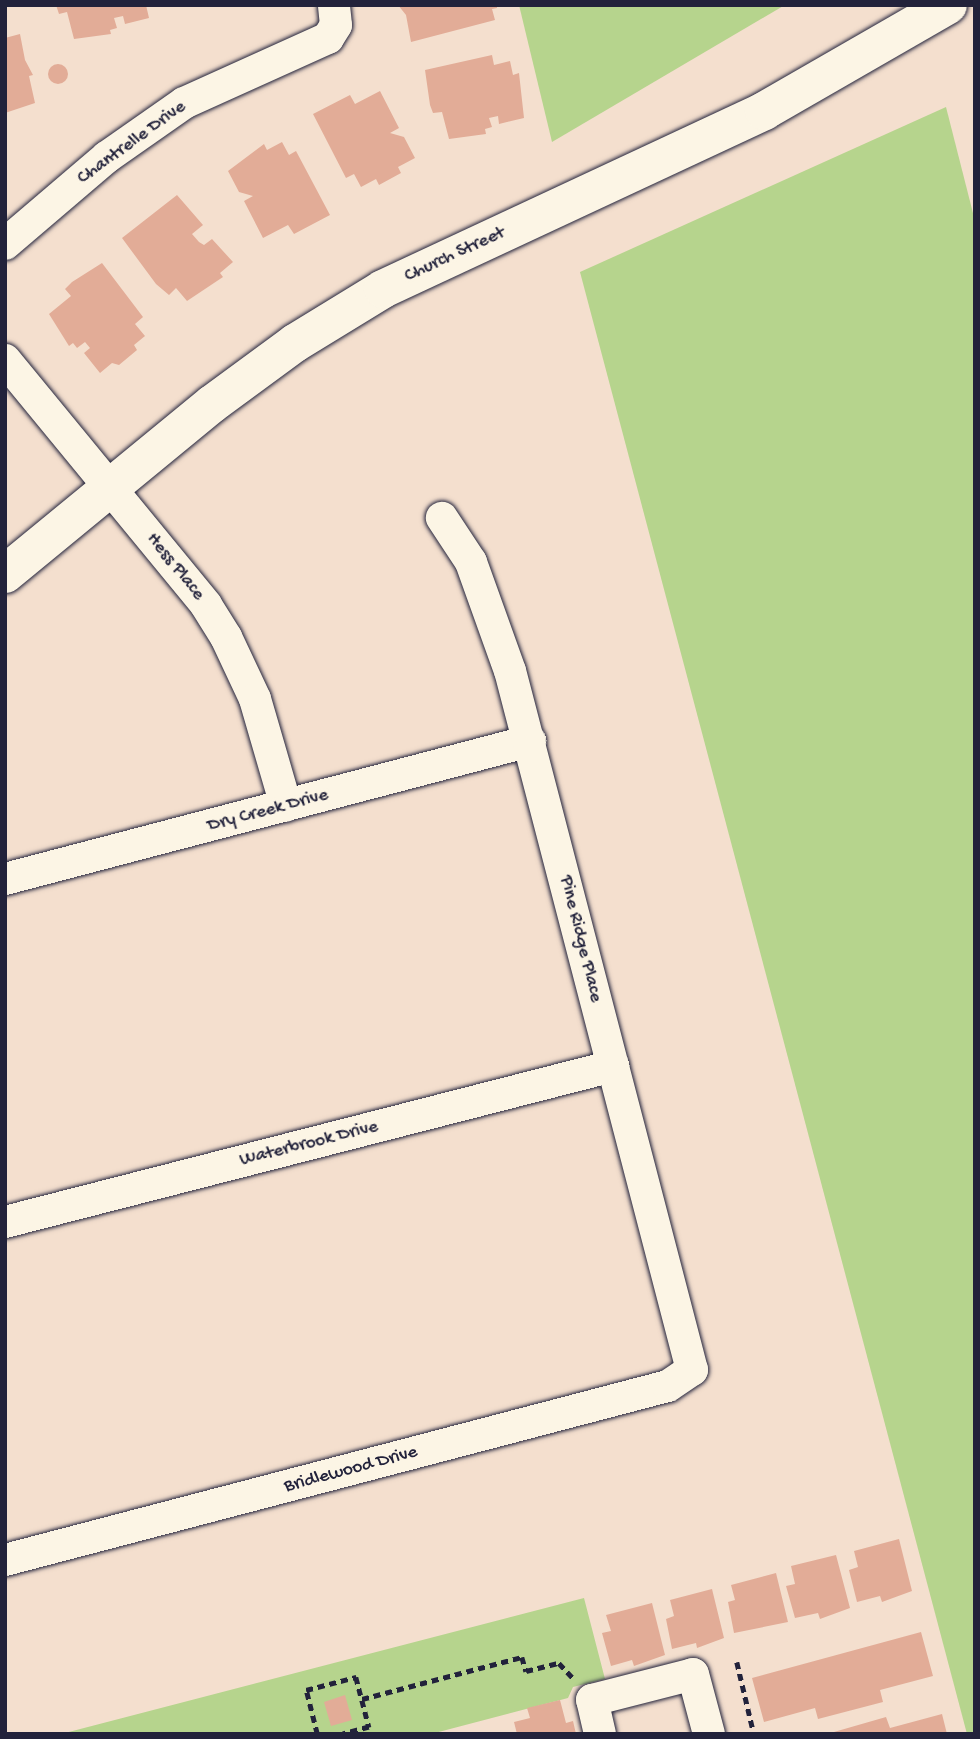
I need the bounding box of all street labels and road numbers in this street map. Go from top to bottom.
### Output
street label: Chantrelle Drive [73,96,191,190]
street label: Church Street [401,222,509,288]
street label: Hess Place [141,528,209,606]
street label: Dry Creek Drive [205,784,331,838]
street label: Pine Ridge Place [553,873,607,1005]
street label: Waterbrook Drive [237,1116,381,1172]
street label: Bridlewood Drive [282,1441,420,1499]

